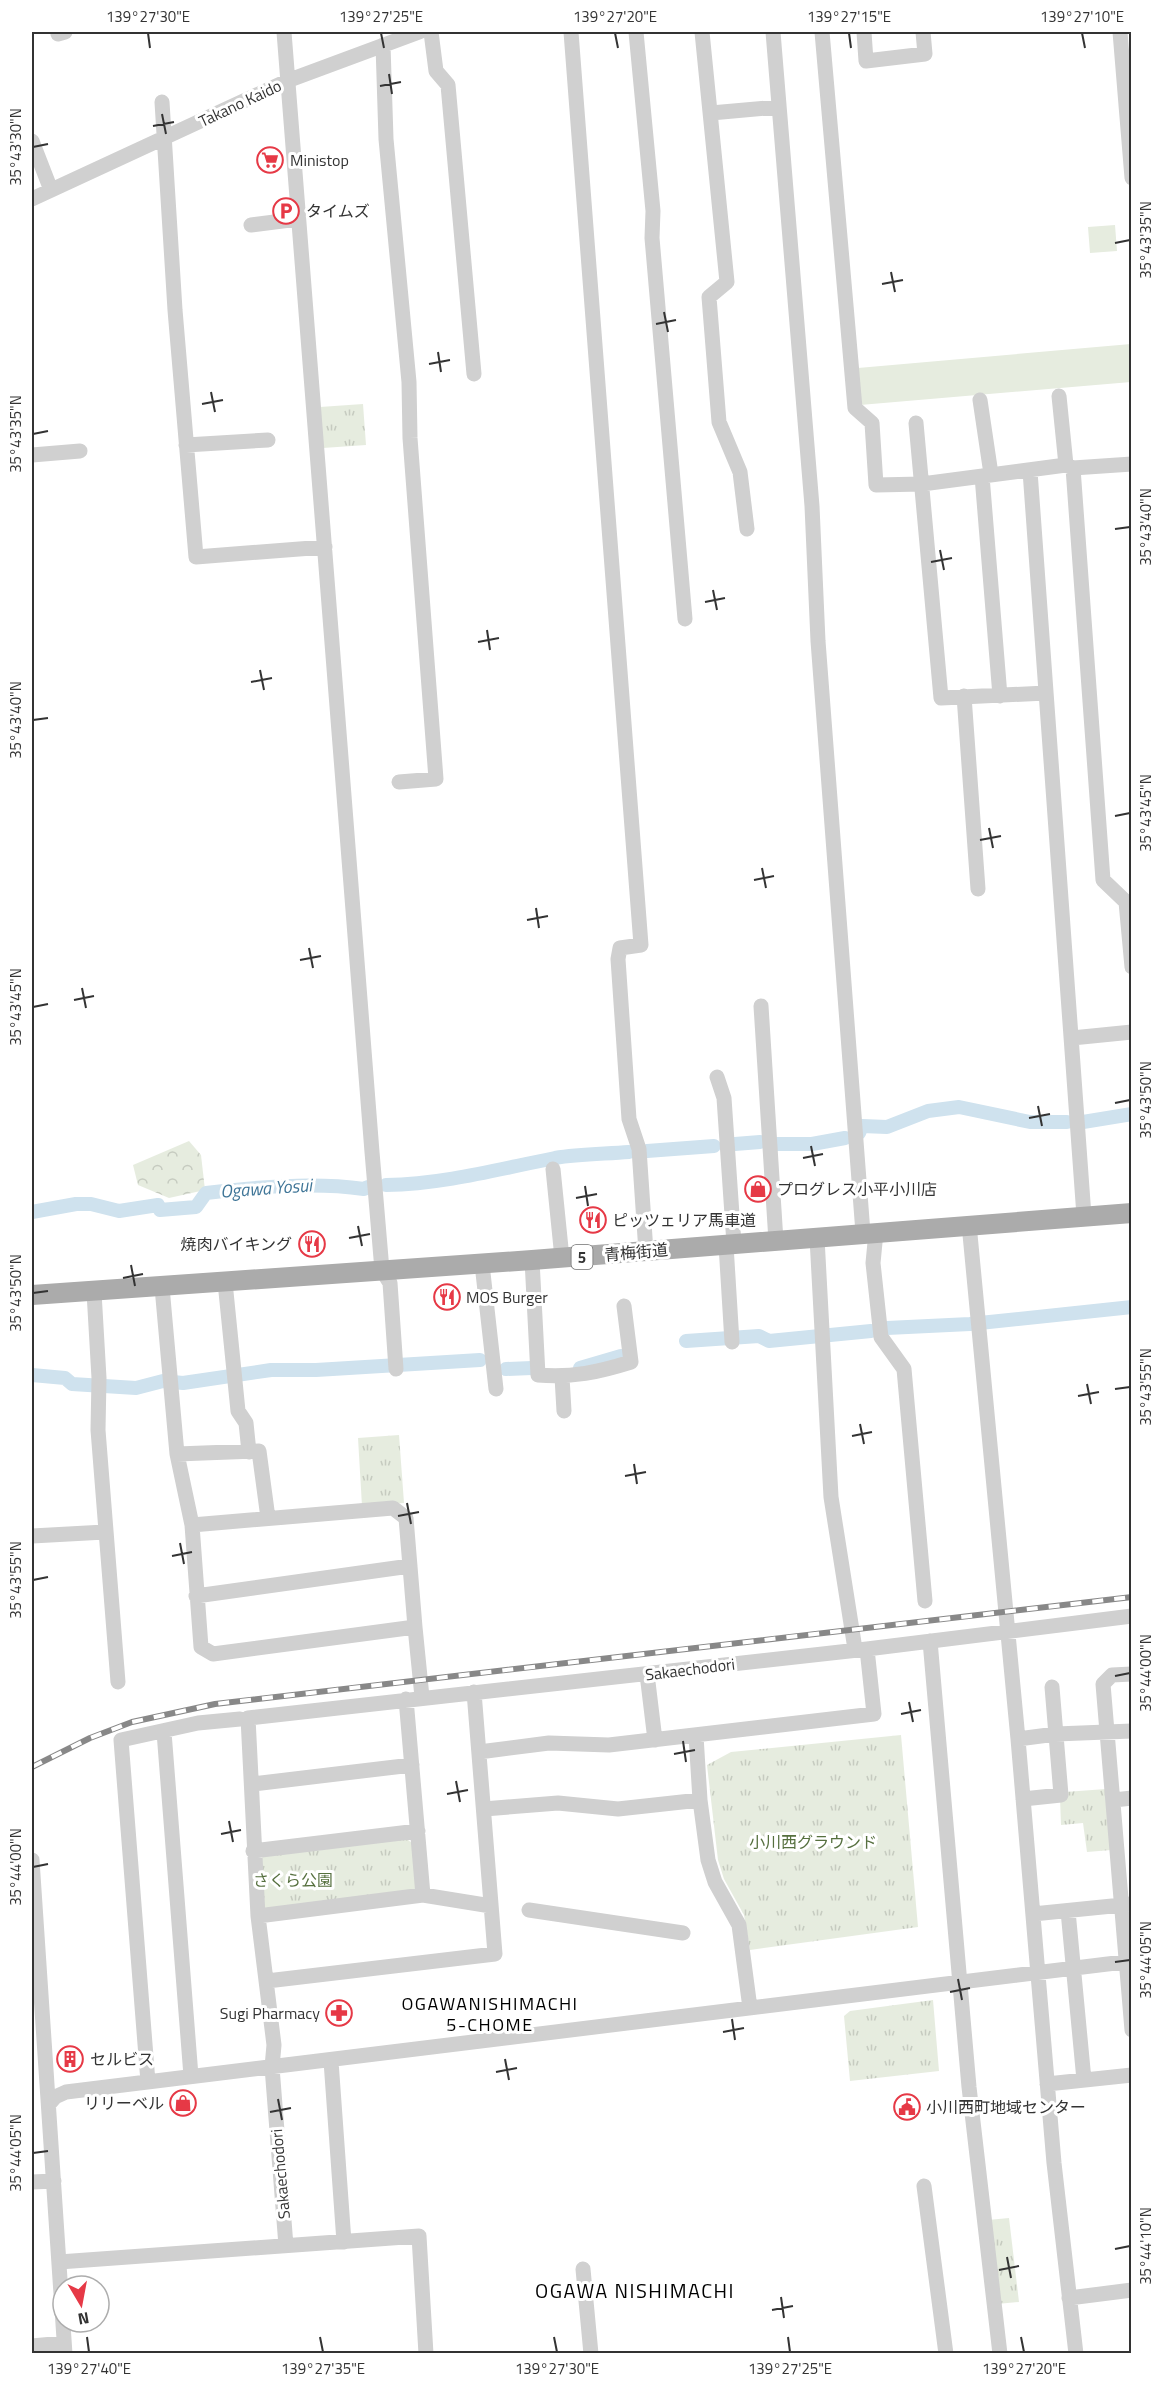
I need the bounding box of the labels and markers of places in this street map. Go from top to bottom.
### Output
supermarket icon: Ministop [255,145,285,175]
place label: Ministop [290,148,349,172]
parking icon: タイムズ [271,196,301,226]
place label: タイムズ [306,199,370,223]
shop icon: プログレス小平小川店 [743,1174,773,1204]
place label: プログレス小平小川店 [777,1177,937,1201]
restaurant icon: ピッツェリア馬車道 [578,1205,608,1235]
place label: ピッツェリア馬車道 [612,1208,756,1232]
restaurant icon: 焼肉バイキング [297,1229,327,1259]
place label: 焼肉バイキング [180,1232,292,1256]
restaurant icon: MOS Burger [432,1282,462,1312]
place label: MOS Burger [466,1285,548,1309]
pharmacy icon: Sugi Pharmacy [324,1998,354,2028]
place label: Sugi Pharmacy [220,2001,320,2025]
building icon: セルビス [55,2044,85,2074]
place label: セルビス [90,2047,154,2071]
shop icon: リリーベル [168,2088,198,2118]
place label: リリーベル [84,2091,164,2115]
public building icon: 小川西町地域センター [892,2092,922,2122]
place label: 小川西町地域センター [926,2095,1086,2119]

